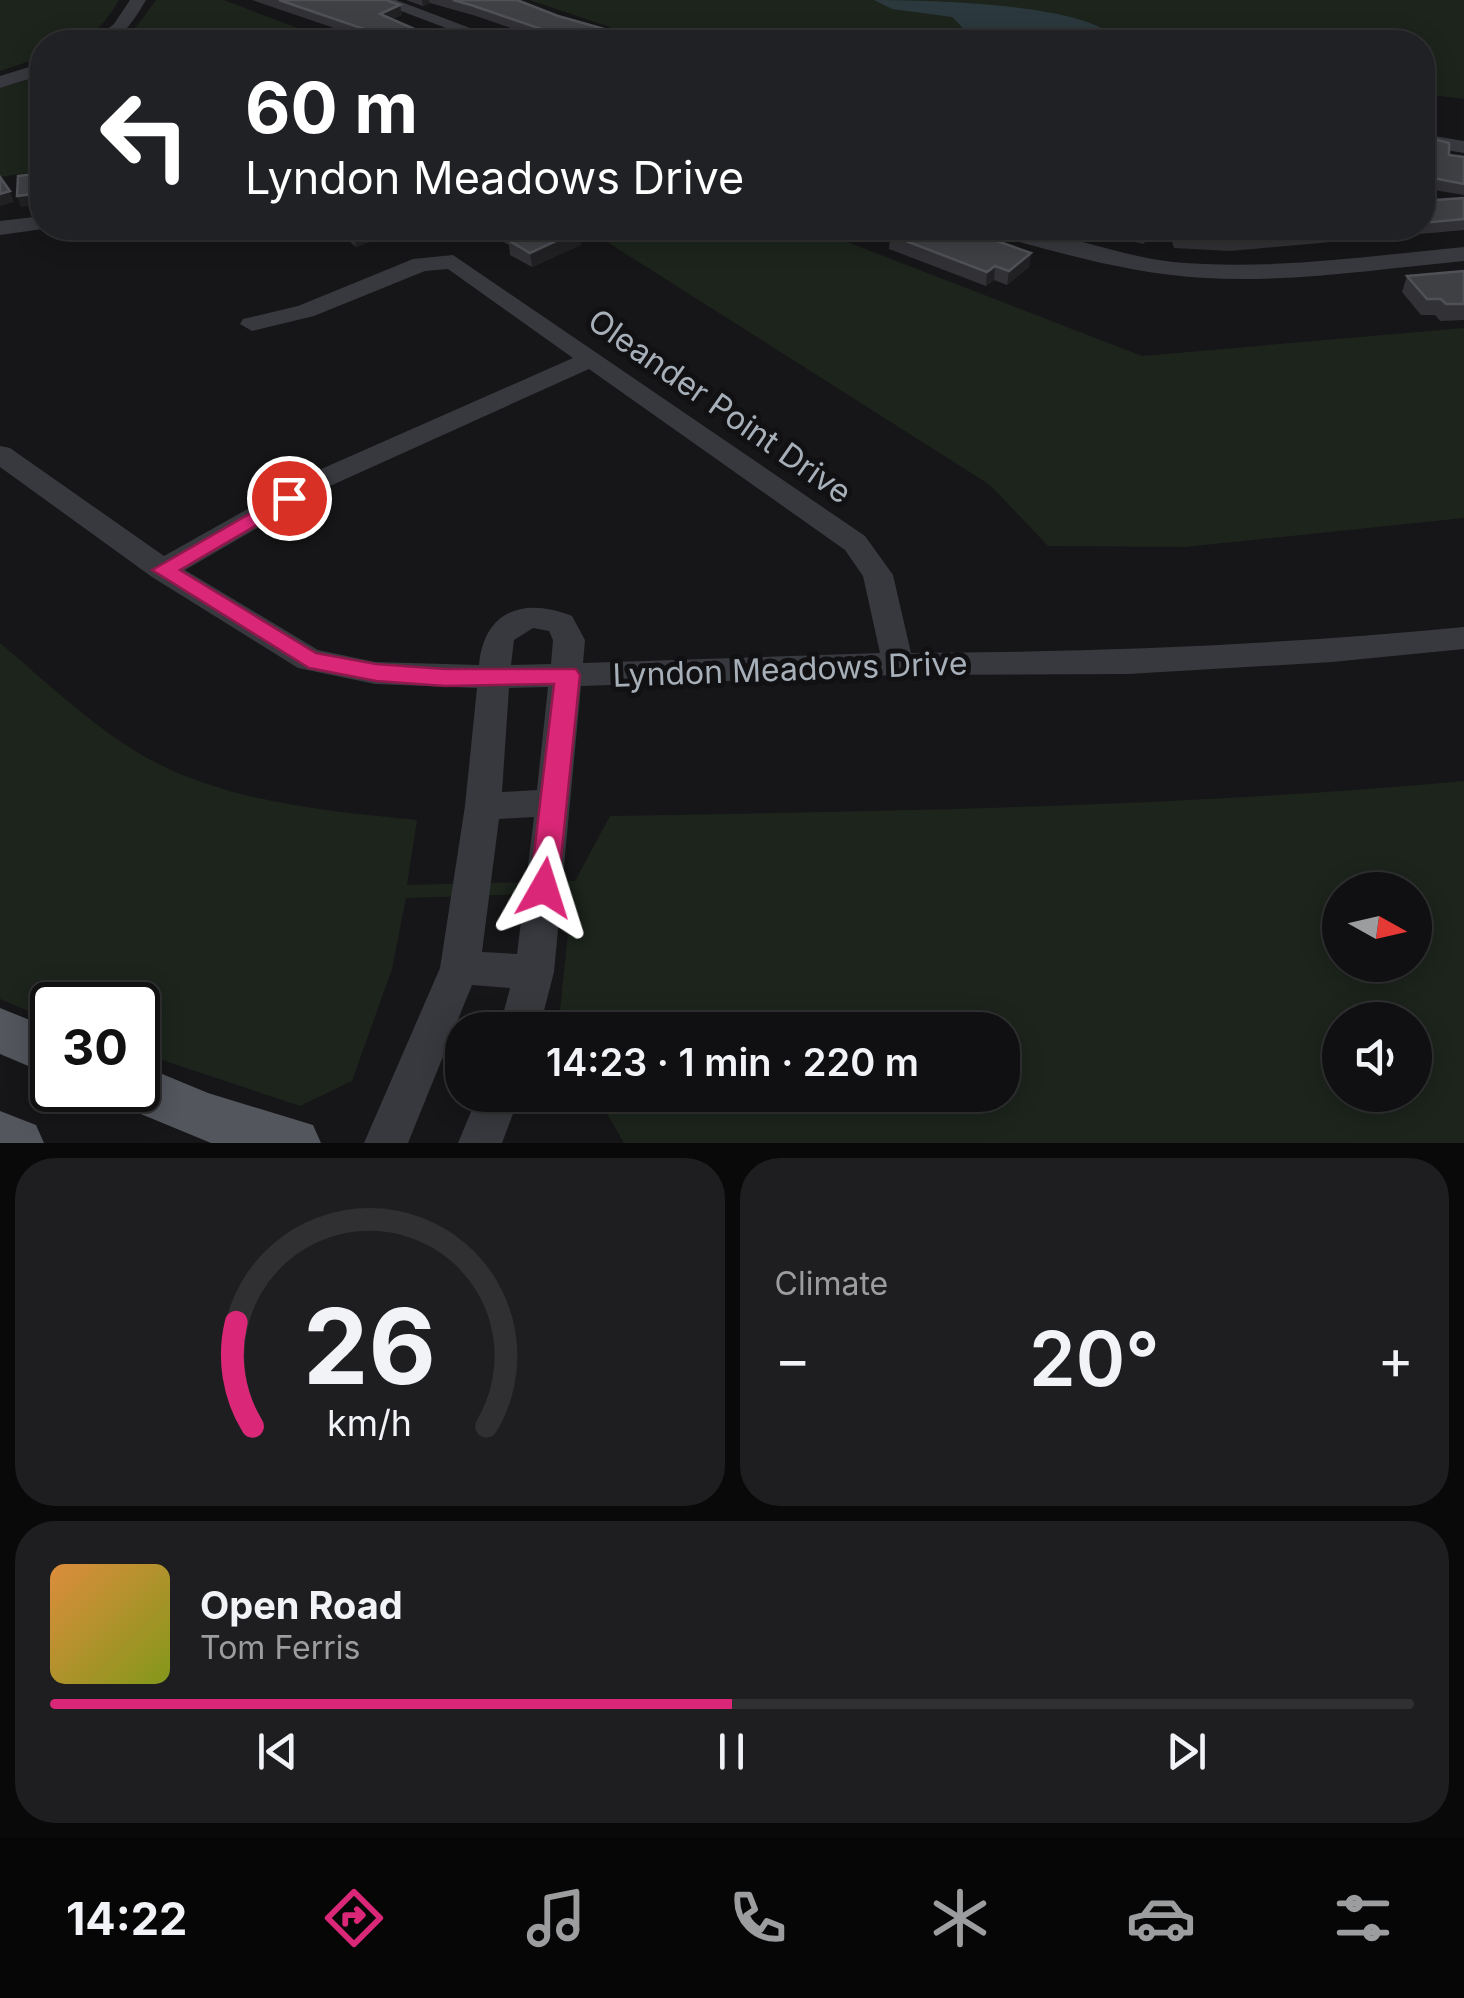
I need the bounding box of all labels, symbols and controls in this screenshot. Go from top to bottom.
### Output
text: 60 m [245,65,418,150]
icon: left [80,70,210,200]
text: Lyndon Meadows Drive [245,150,744,205]
street label: Oleander Point Drive [581,300,859,512]
pin [247,456,332,541]
icon: arrive [262,471,317,526]
street label: Lyndon Meadows Drive [612,643,968,695]
position arrow [492,836,596,940]
north arrow [1322,872,1432,982]
map controls [1322,872,1432,1112]
speed limit sign: 30 [30,982,160,1112]
button: sound [1322,1002,1432,1112]
text: 14:23 · 1 min · 220 m [546,1039,919,1085]
text: Climate [775,1264,888,1303]
text: 26 [303,1283,436,1409]
text: 20° [1029,1313,1160,1404]
text: − [775,1326,811,1392]
text: + [1378,1326,1414,1392]
text: km/h [327,1401,412,1445]
text: Open Road [200,1582,403,1628]
text: Tom Ferris [200,1628,360,1667]
icon: previous [250,1724,305,1779]
icon: pause [704,1724,759,1779]
icon: next [1159,1724,1214,1779]
icon: directions [319,1883,389,1953]
icon: music [521,1883,591,1953]
icon: phone [723,1883,793,1953]
icon: climate [925,1883,995,1953]
icon: car [1126,1883,1196,1953]
icon: filters [1328,1883,1398,1953]
text: 14:22 [66,1891,187,1946]

